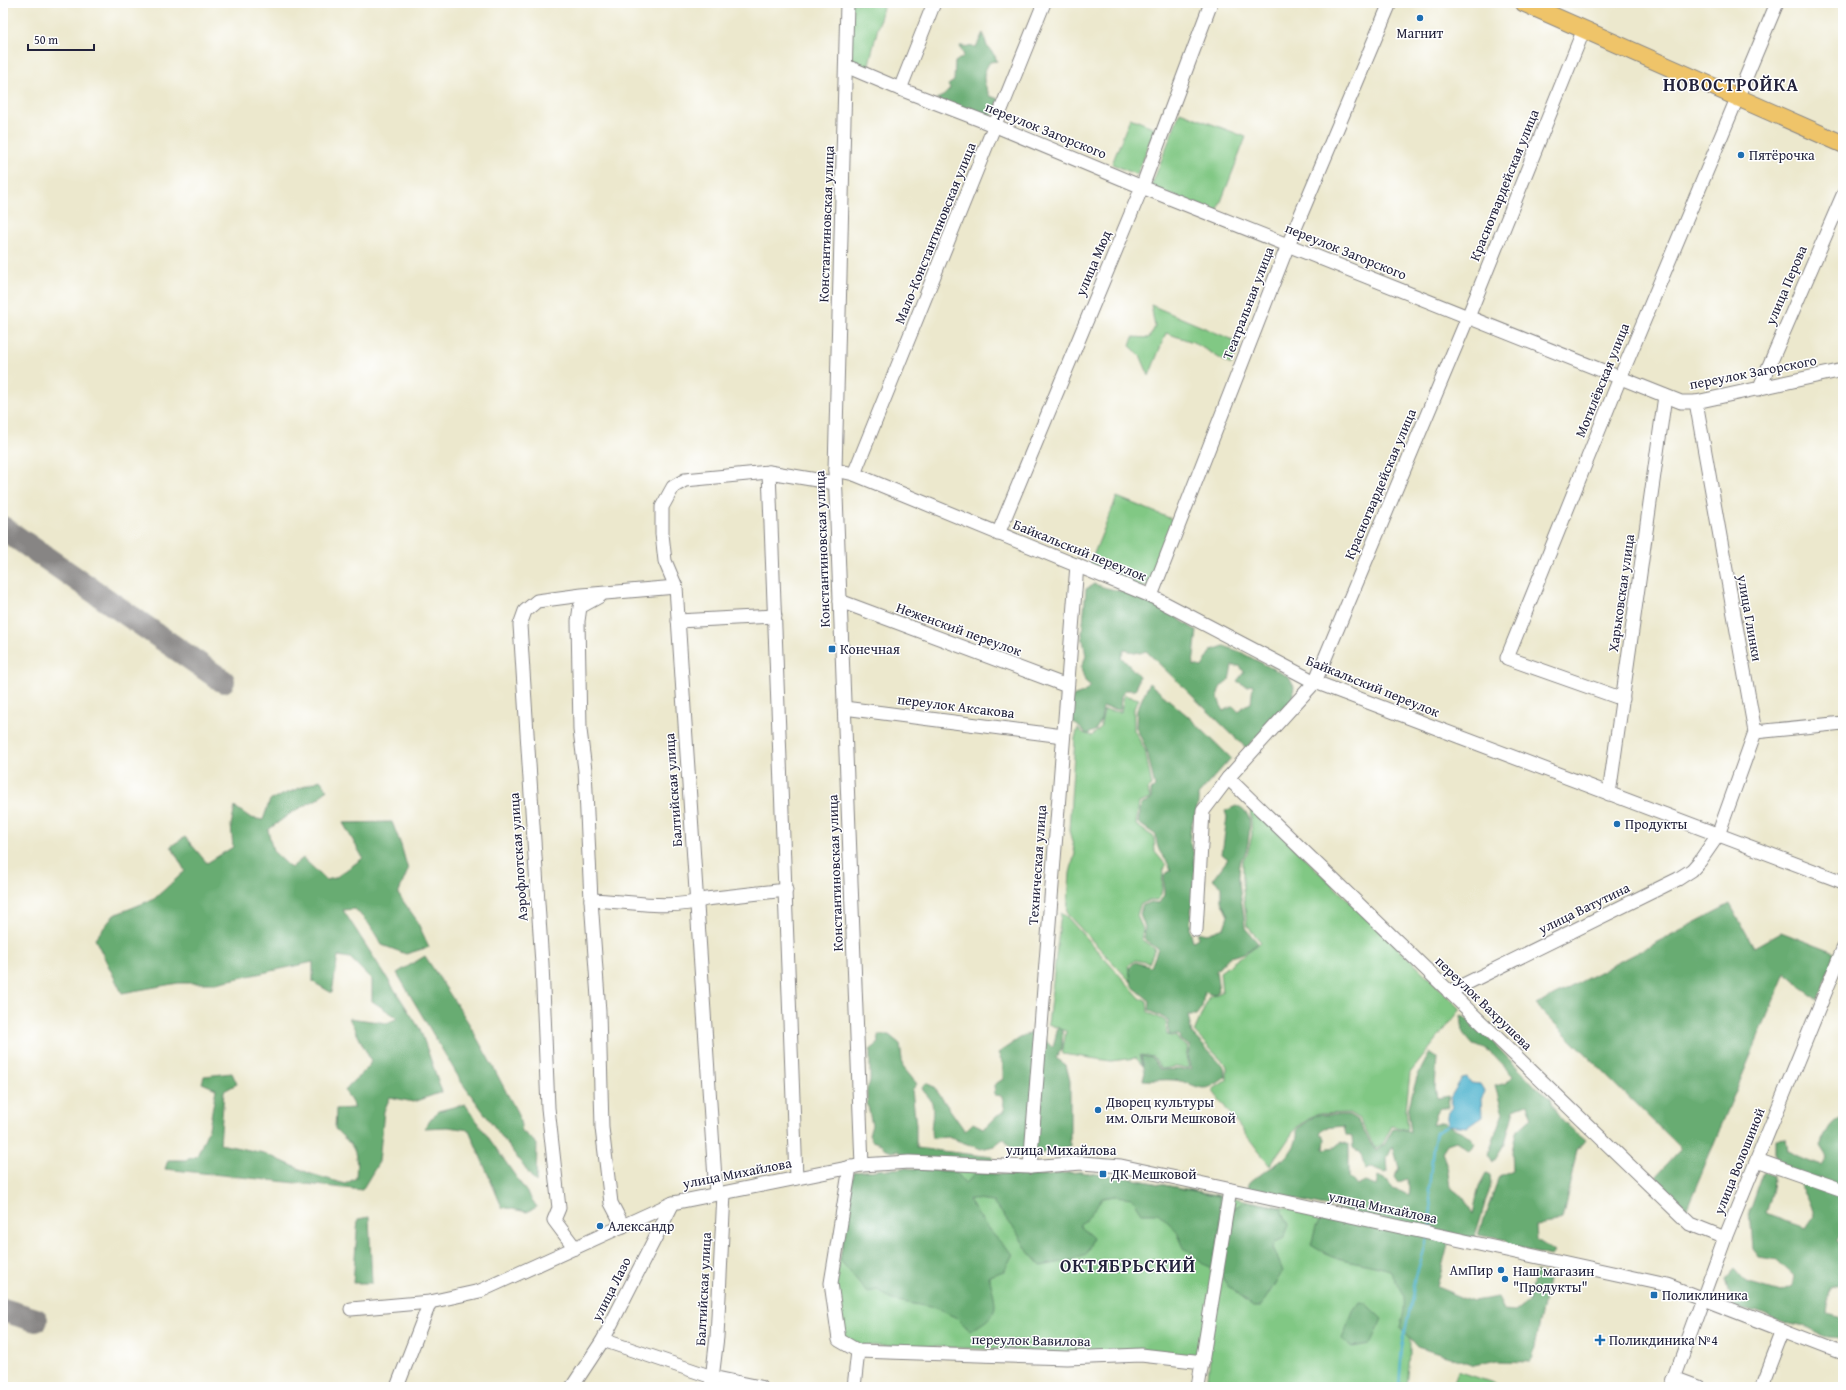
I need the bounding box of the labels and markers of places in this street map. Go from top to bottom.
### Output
marker: Магнит [1415,13,1425,23]
place label: Магнит [1397,23,1444,43]
place label: Пятёрочка [1749,145,1815,165]
marker: Пятёрочка [1736,150,1746,160]
place label: Конечная [840,639,900,659]
marker: Конечная [827,644,837,654]
place label: Продукты [1625,814,1688,834]
marker: Продукты [1612,819,1622,829]
place label: Дворец культуры им. Ольги Мешковой [1105,1092,1236,1128]
marker: Дворец культуры им. Ольги Мешковой [1093,1105,1103,1115]
place label: ДК Мешковой [1110,1164,1197,1184]
marker: ДК Мешковой [1098,1169,1108,1179]
place label: Александр [608,1216,675,1236]
marker: Александр [595,1221,605,1231]
place label: АмПир [1450,1260,1493,1280]
place label: Наш магазин "Продукты" [1513,1261,1594,1297]
marker: АмПир [1496,1265,1506,1275]
marker: Наш магазин "Продукты" [1500,1274,1510,1284]
place label: Поликлиника [1662,1285,1748,1305]
marker: Поликлиника [1649,1290,1659,1300]
place label: Поликдиника №4 [1609,1330,1718,1350]
marker: Поликдиника №4 [1594,1334,1606,1346]

